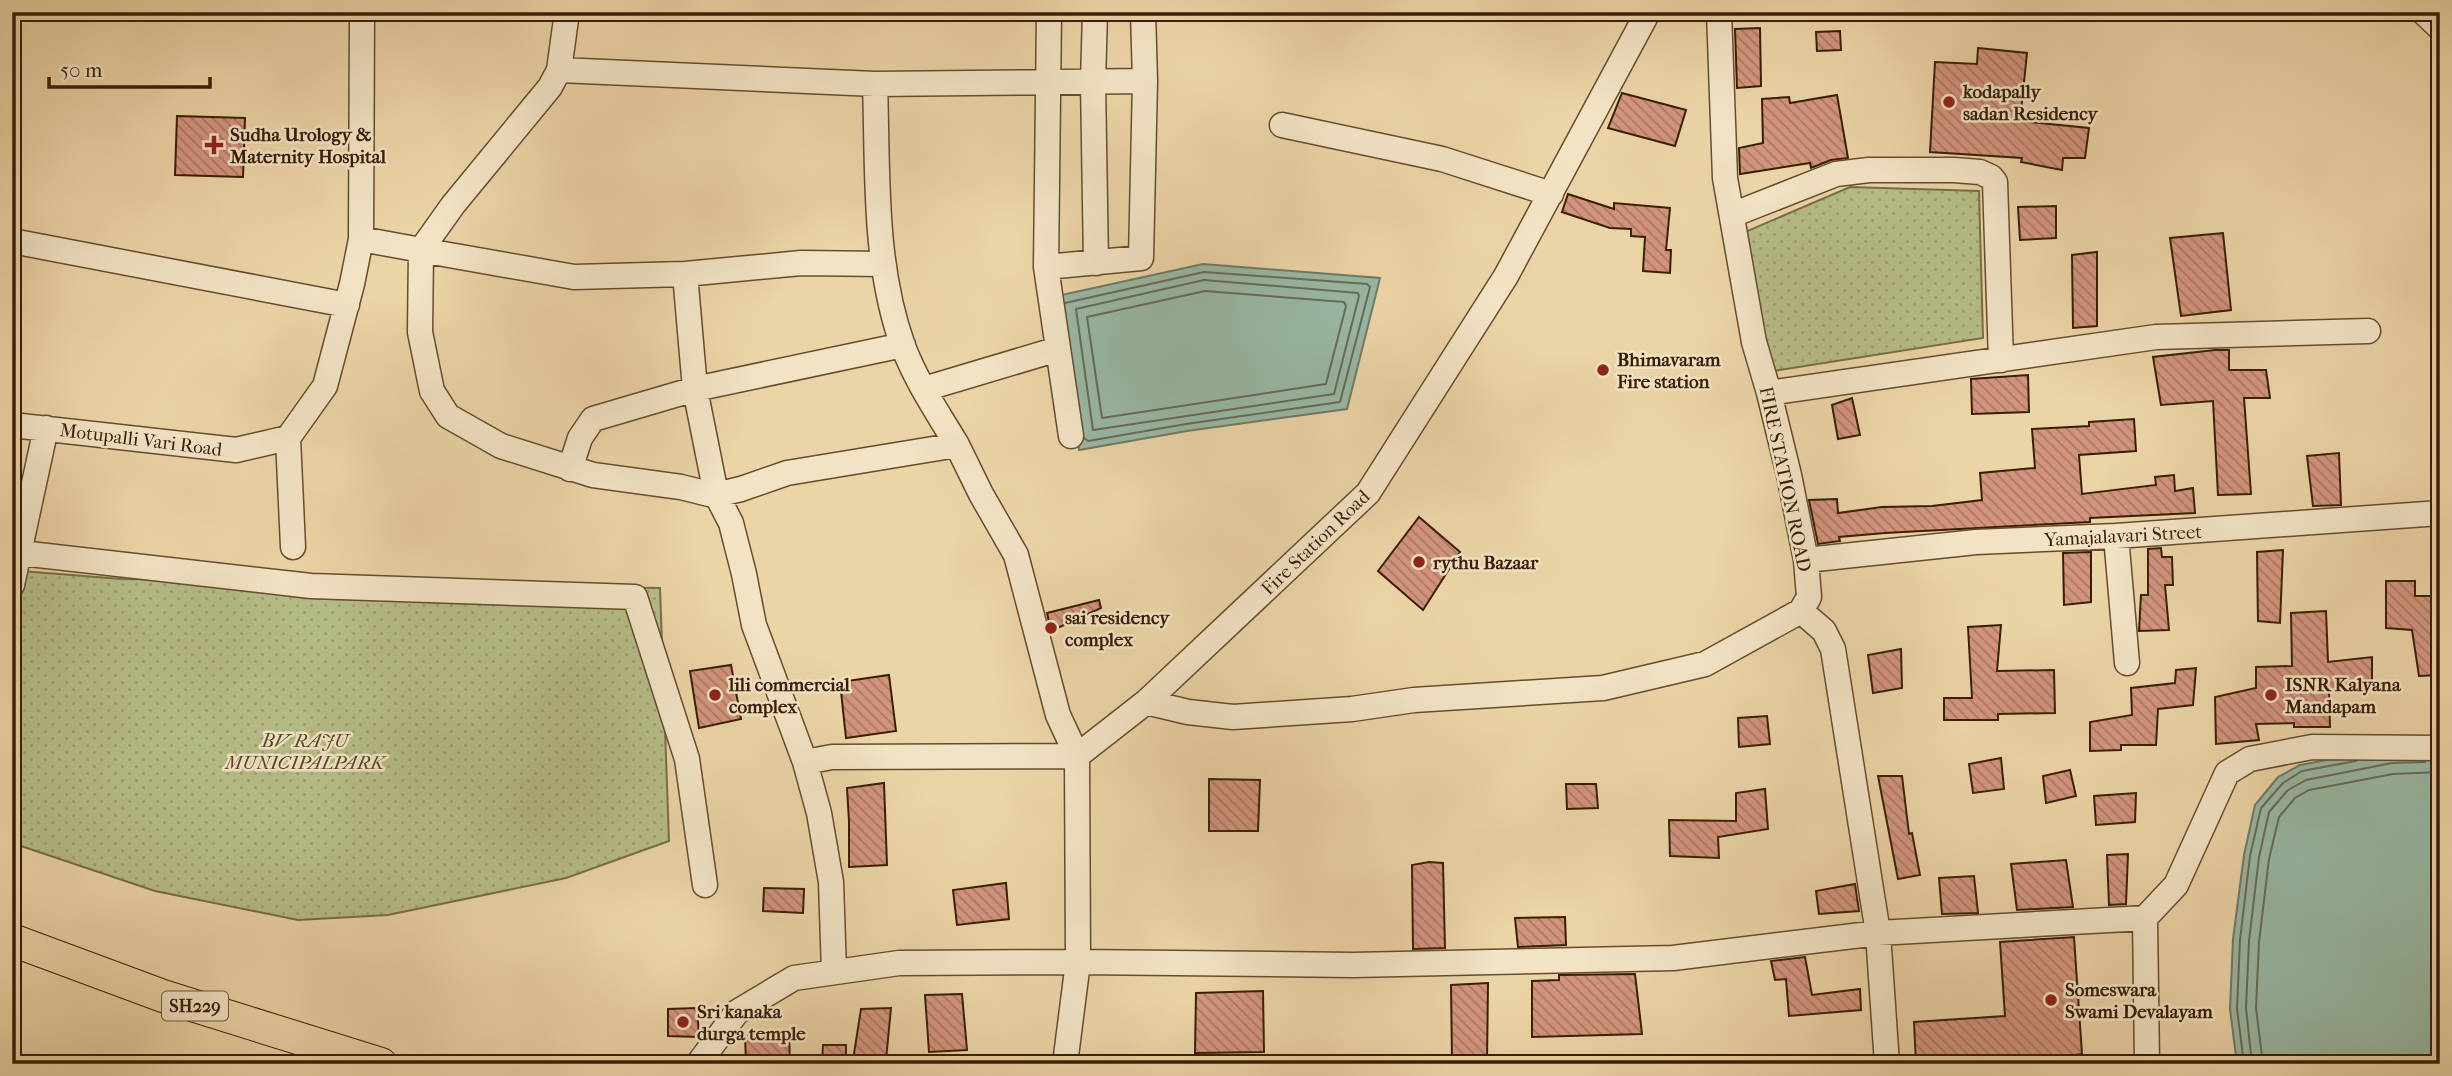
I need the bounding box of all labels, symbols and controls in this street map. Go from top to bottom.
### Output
scale bar [49,46,210,90]
text: 50 m [60,58,103,82]
place label: kodapally sadan Residency [1962,81,2098,125]
marker: kodapally sadan Residency [1941,94,1957,110]
place label: Sudha Urology & Maternity Hospital [229,124,387,168]
marker: Sudha Urology & Maternity Hospital [204,135,224,155]
place label: Bhimavaram Fire station [1616,349,1721,393]
marker: Bhimavaram Fire station [1595,362,1611,378]
street label: FIRE STATION ROAD [1755,384,1815,574]
street label: Motupalli Vari Road [58,419,224,461]
street label: Fire Station Road [1257,485,1375,600]
street label: Yamajalavari Street [2043,521,2203,551]
place label: rythu Bazaar [1432,552,1539,574]
marker: rythu Bazaar [1411,554,1427,570]
place label: sai residency complex [1065,607,1170,651]
marker: sai residency complex [1043,620,1059,636]
place label: lili commercial complex [728,674,850,718]
place label: ISNR Kalyana Mandapam [2284,674,2402,718]
marker: lili commercial complex [707,687,723,703]
marker: ISNR Kalyana Mandapam [2263,687,2279,703]
park label: BV RAJU MUNICIPALPARK [223,730,388,774]
place label: Someswara Swami Devalayam [2065,979,2213,1023]
road number: SH229 [162,992,228,1021]
marker: Someswara Swami Devalayam [2043,992,2059,1008]
place label: Sri kanaka durga temple [697,1001,806,1045]
marker: Sri kanaka durga temple [675,1014,691,1030]

